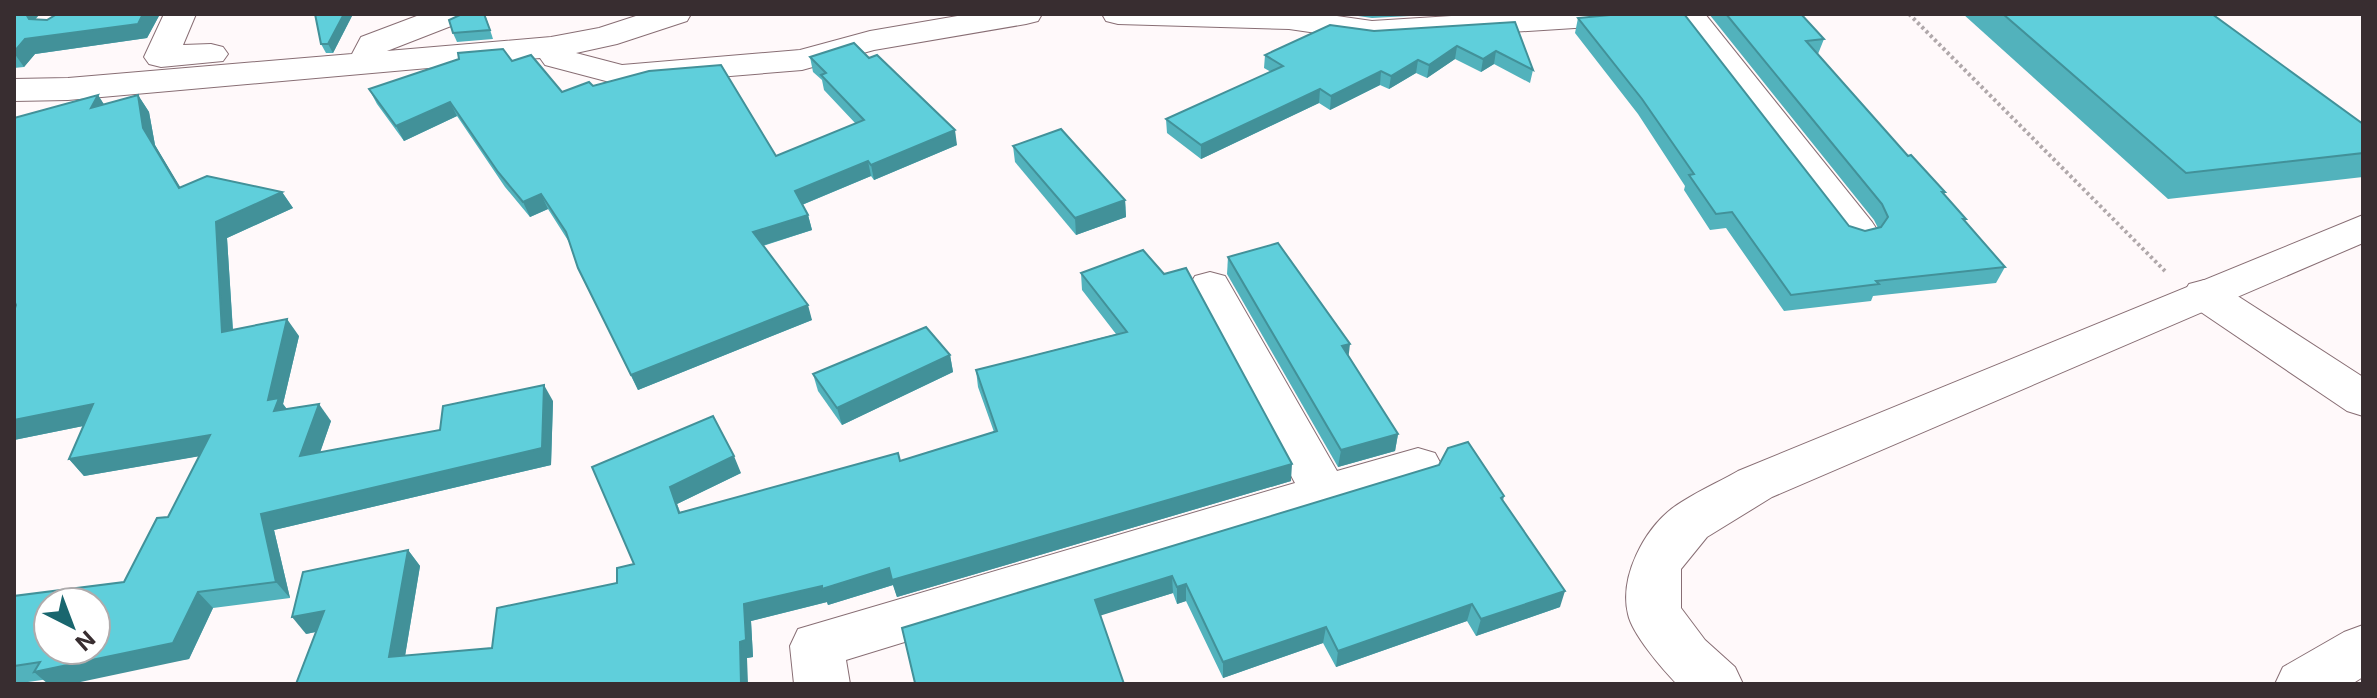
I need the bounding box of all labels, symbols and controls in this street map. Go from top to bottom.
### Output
north arrow [32,586,112,666]
text: N [70,626,100,656]

